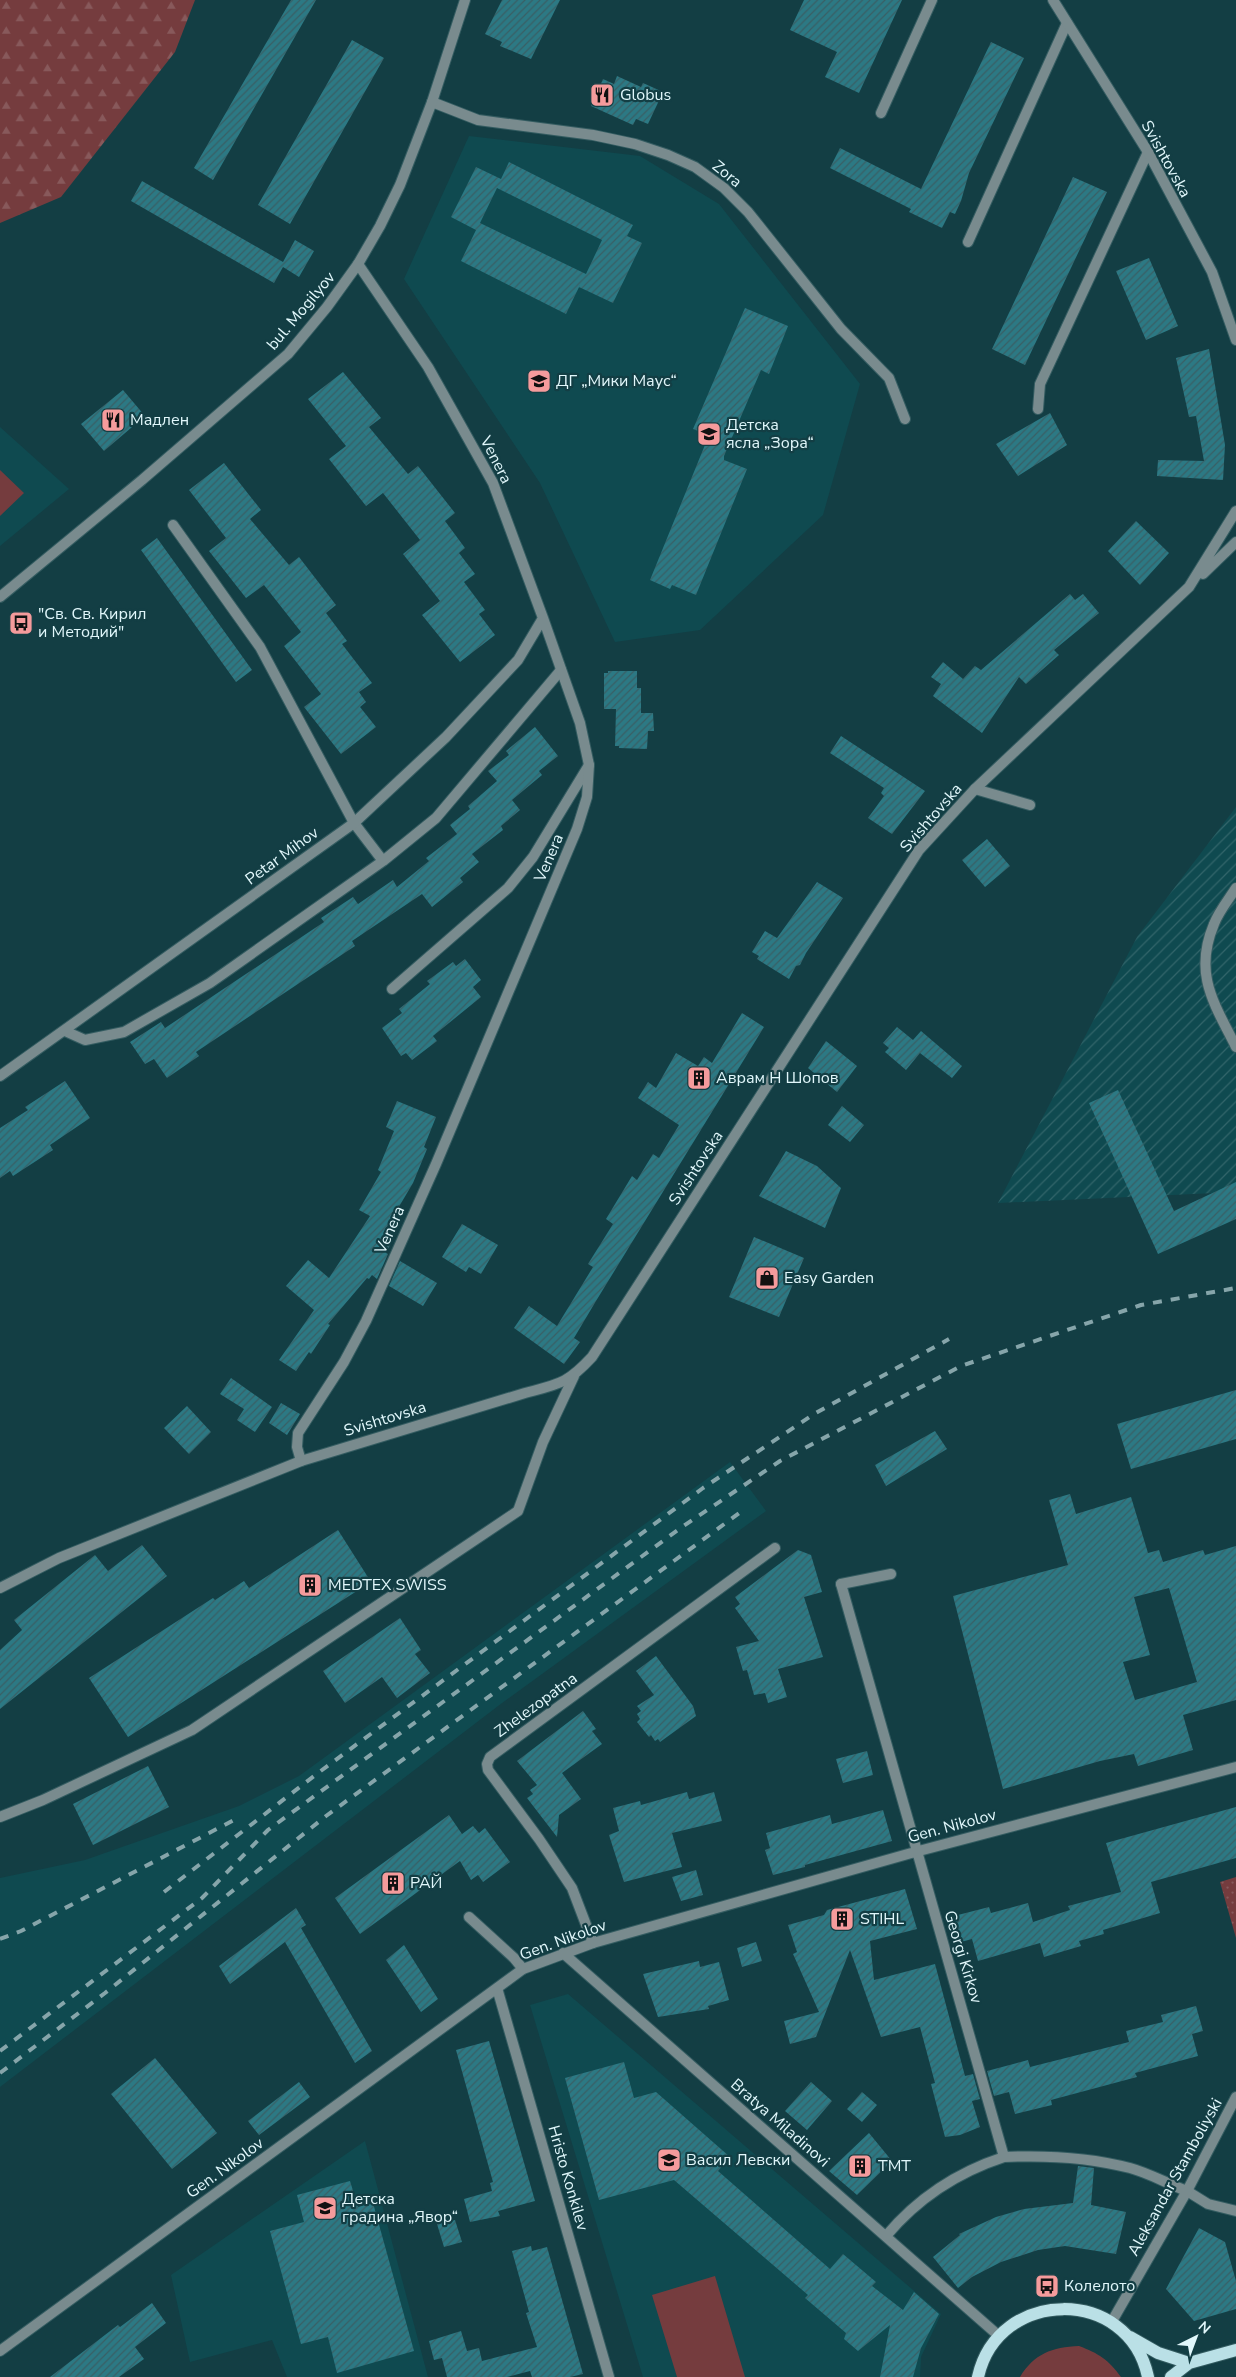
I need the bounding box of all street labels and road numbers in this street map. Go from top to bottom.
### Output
street label: Svishtovska [1136,117,1196,201]
street label: Zora [708,155,746,193]
street label: bul. Mogilyov [262,266,341,355]
street label: Venera [474,432,517,487]
street label: Svishtovska [895,779,967,857]
street label: Petar Mihov [241,821,324,890]
street label: Venera [529,831,569,886]
street label: Svishtovska [664,1126,728,1210]
street label: Venera [369,1203,410,1258]
street label: Svishtovska [341,1396,429,1442]
street label: Zhelezopatna [490,1668,582,1742]
street label: Gen. Nikolov [905,1803,999,1848]
street label: Georgi Kirkov [938,1908,988,2007]
street label: Gen. Nikolov [517,1914,610,1966]
street label: Bratya Miladinovi [726,2074,834,2172]
street label: Aleksandar Stamboliyski [1122,2094,1228,2260]
street label: Hristo Konkilev [542,2123,594,2234]
street label: Gen. Nikolov [182,2132,269,2204]

